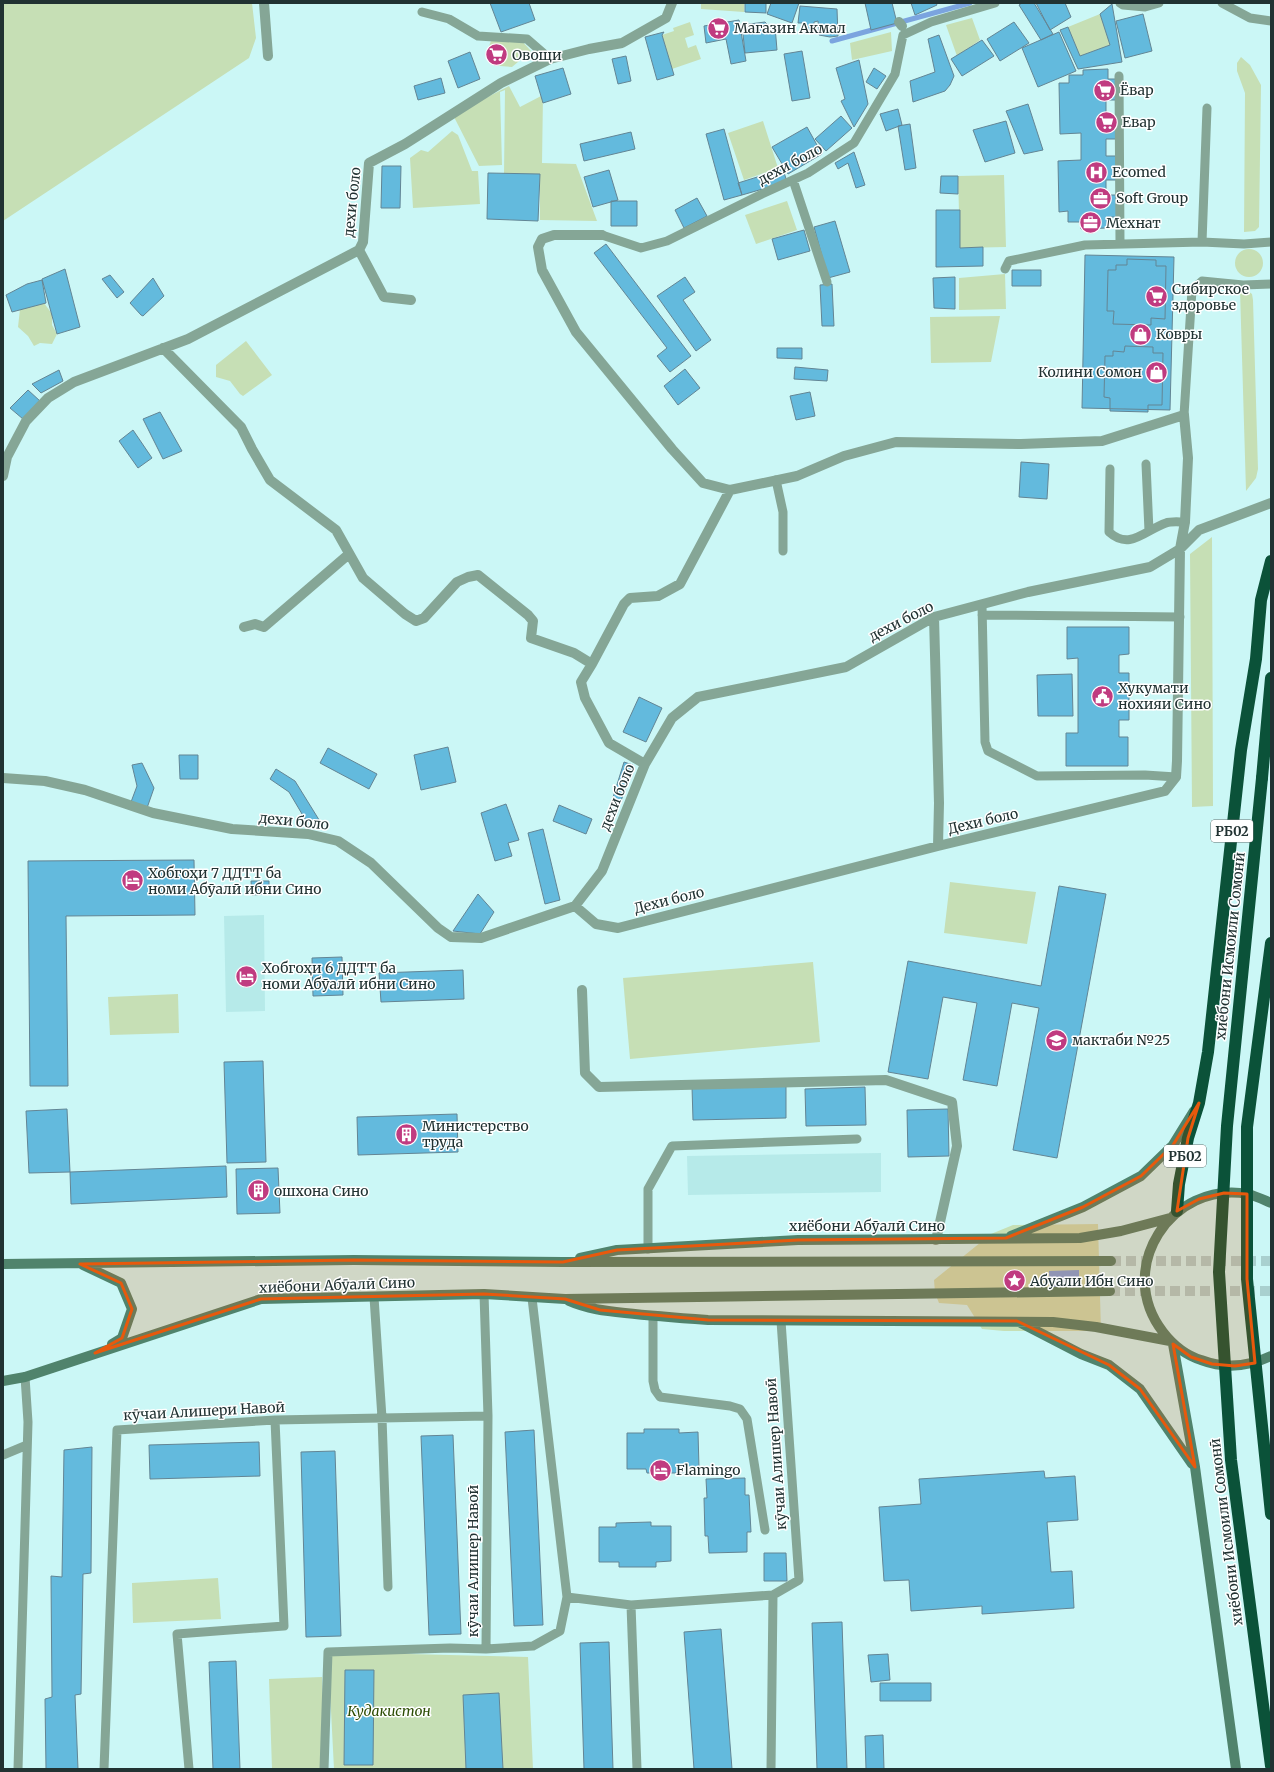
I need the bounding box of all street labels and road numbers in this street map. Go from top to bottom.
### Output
street label: дехи боло [754,140,825,189]
street label: дехи боло [339,166,365,239]
street label: дехи боло [865,597,936,645]
street label: дехи боло [595,761,639,834]
street label: Дехи боло [946,804,1020,838]
street label: дехи боло [257,808,330,834]
road number: РБ02 [1211,820,1253,842]
street label: хиёбони Исмоили Сомонӣ [1211,851,1249,1041]
street label: Дехи боло [632,883,706,917]
road number: РБ02 [1164,1145,1206,1167]
street label: хиёбони Абӯалӣ Сино [789,1217,945,1235]
street label: хиёбони Абӯалӣ Сино [259,1273,415,1297]
street label: кӯчаи Алишер Навоӣ [762,1377,790,1531]
street label: кӯчаи Алишери Навоӣ [123,1398,286,1424]
street label: хиёбони Исмоили Сомонӣ [1206,1437,1246,1627]
street label: кӯчаи Алишер Навоӣ [464,1484,482,1637]

